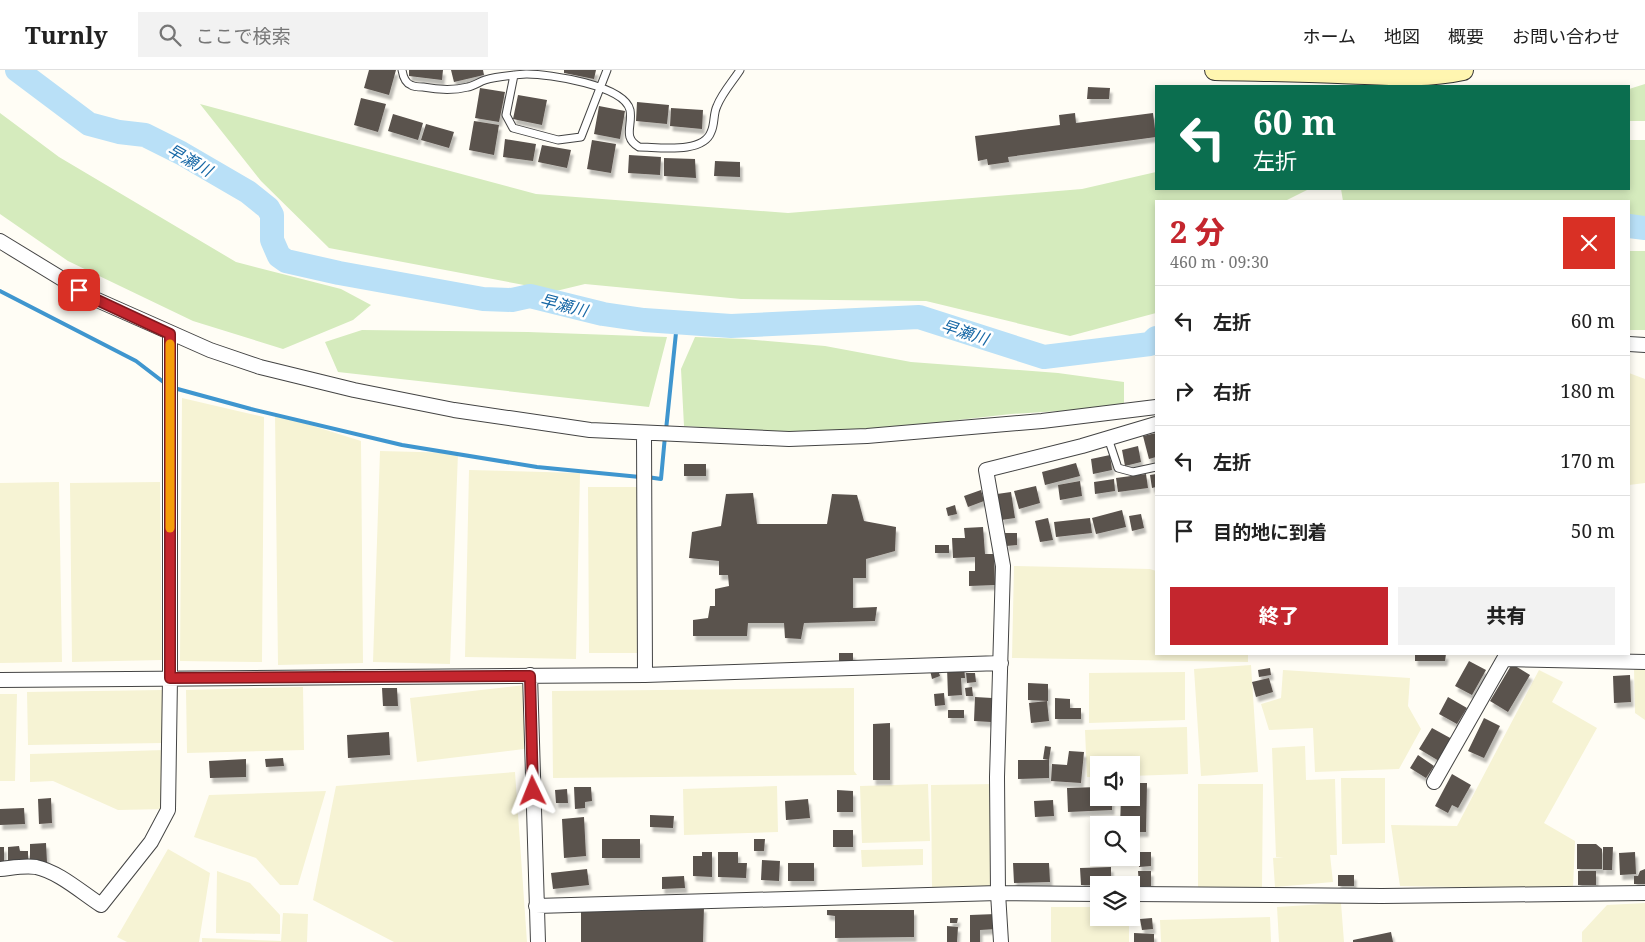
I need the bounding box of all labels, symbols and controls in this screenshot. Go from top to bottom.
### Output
search box [138,12,488,57]
text: Turnly [25,18,108,51]
icon: search [156,21,184,49]
text: ここで検索 [196,23,291,49]
text: ホーム [1303,24,1356,48]
text: 地図 [1384,24,1420,48]
text: 概要 [1448,24,1484,48]
text: お問い合わせ [1512,24,1620,48]
text: 60 m [1253,98,1336,145]
icon: left [1170,105,1235,170]
water label: 早瀬川 [164,139,218,182]
text: 左折 [1253,145,1297,175]
text: 2 分 [1170,211,1225,252]
button: close [1563,217,1615,269]
text: 460 m · 09:30 [1170,251,1269,273]
pin [58,269,100,311]
icon: arrive [65,276,93,304]
water label: 早瀬川 [538,289,592,322]
icon: left [1170,307,1198,335]
text: 60 m [1571,308,1615,334]
text: 左折 [1213,309,1251,335]
water label: 早瀬川 [939,314,993,350]
icon: right [1170,377,1198,405]
text: 180 m [1560,378,1615,404]
text: 右折 [1213,379,1251,405]
icon: left [1170,447,1198,475]
text: 170 m [1560,448,1615,474]
text: 左折 [1213,449,1251,475]
icon: arrive [1170,517,1198,545]
text: 50 m [1571,518,1615,544]
text: 目的地に到着 [1213,519,1327,545]
button: 終了 [1170,587,1388,645]
button: 共有 [1398,587,1615,645]
map controls [1090,756,1140,926]
button: sound [1090,756,1140,806]
position arrow [506,764,558,816]
button: search [1090,816,1140,866]
button: layers [1090,876,1140,926]

